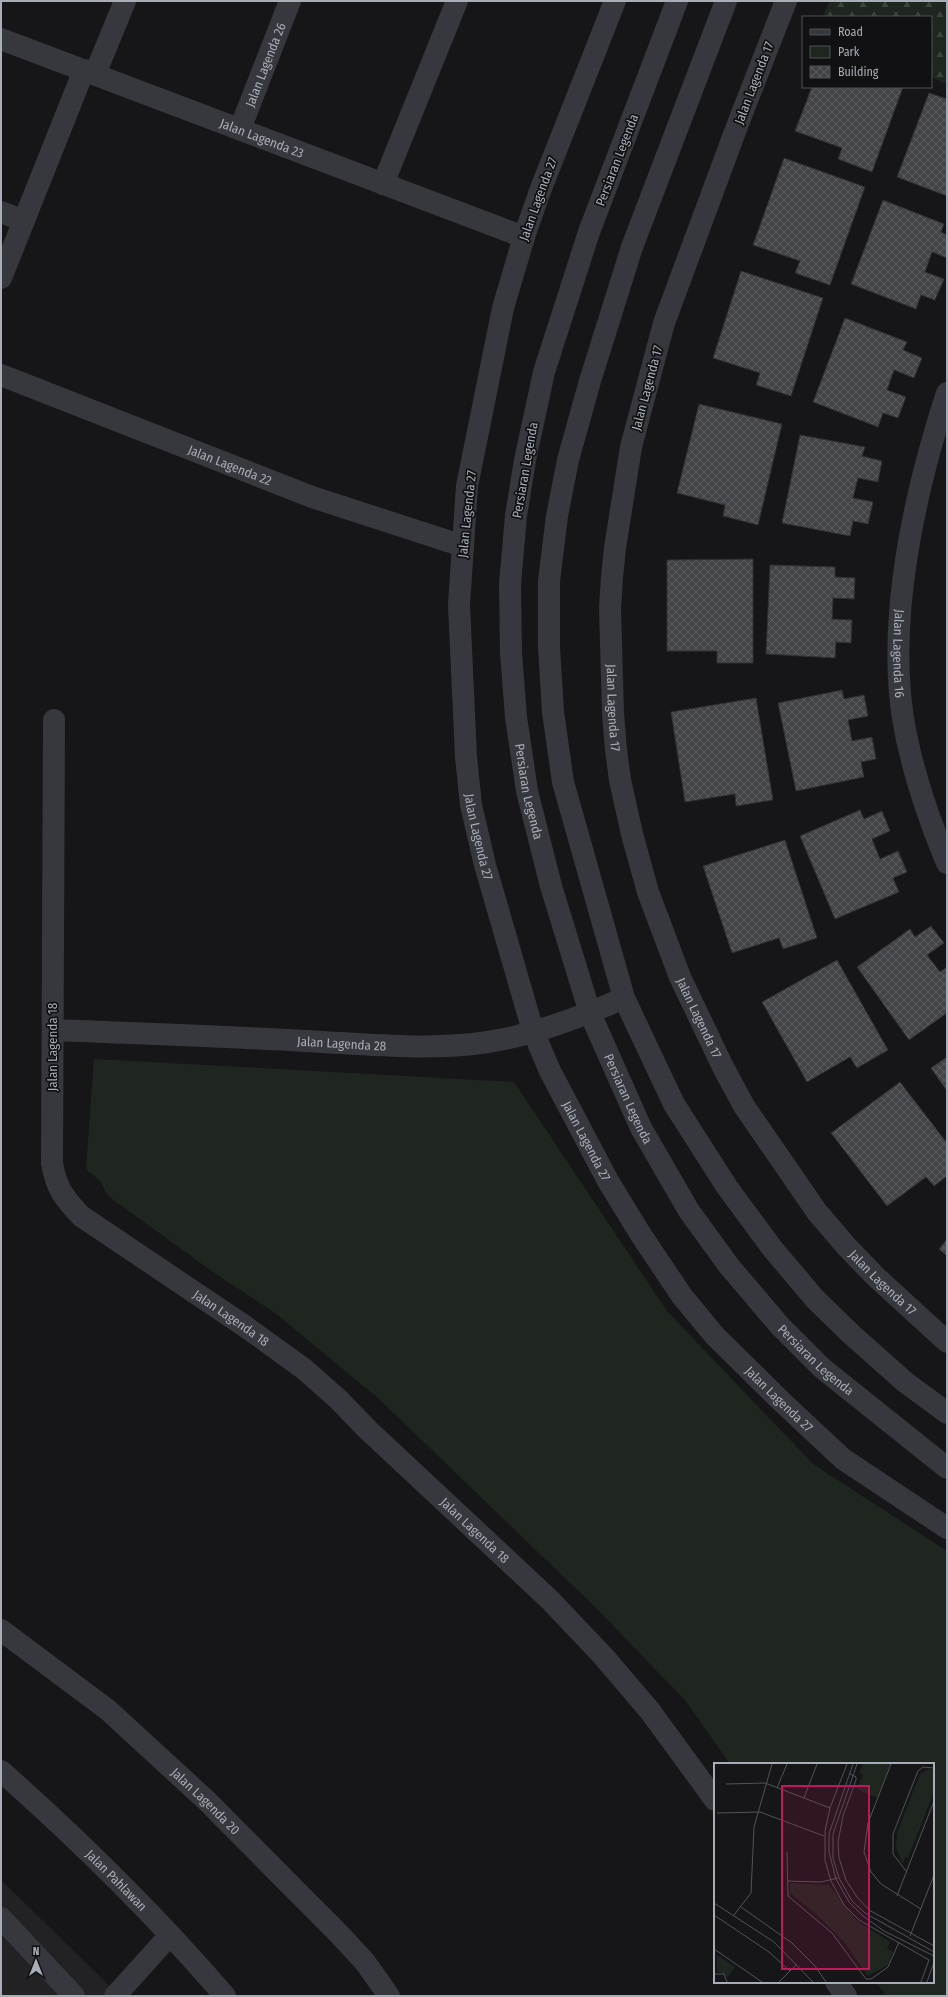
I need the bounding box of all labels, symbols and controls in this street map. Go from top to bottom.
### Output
legend [802,16,932,88]
street label: Jalan Lagenda 26 [242,20,288,109]
text: Road [838,25,863,39]
street label: Jalan Lagenda 17 [731,40,777,126]
text: Park [838,45,860,59]
text: Building [838,65,879,79]
street label: Persiaran Legenda [593,112,641,208]
street label: Jalan Lagenda 23 [218,115,306,161]
street label: Jalan Lagenda 27 [516,155,560,243]
street label: Jalan Lagenda 17 [628,344,666,432]
street label: Persiaran Legenda [509,421,541,519]
street label: Jalan Lagenda 22 [186,442,274,488]
street label: Jalan Lagenda 27 [455,470,479,558]
street label: Jalan Lagenda 16 [891,609,908,698]
street label: Jalan Lagenda 17 [604,664,624,752]
street label: Persiaran Legenda [513,742,546,841]
street label: Jalan Lagenda 27 [462,793,496,882]
street label: Jalan Lagenda 17 [674,975,725,1060]
street label: Jalan Lagenda 18 [45,1003,60,1091]
street label: Jalan Lagenda 28 [297,1033,387,1053]
street label: Persiaran Legenda [601,1051,656,1146]
street label: Jalan Lagenda 27 [560,1098,614,1183]
street label: Jalan Lagenda 17 [846,1247,920,1318]
street label: Jalan Lagenda 18 [191,1286,272,1349]
street label: Persiaran Legenda [775,1321,857,1398]
street label: Jalan Lagenda 27 [742,1363,816,1435]
street label: Jalan Lagenda 18 [438,1494,512,1566]
inset map [714,1763,934,1983]
street label: Jalan Lagenda 20 [168,1764,243,1837]
street label: Jalan Pahlawan [83,1846,150,1914]
north arrow [16,1941,56,1981]
text: N [33,1945,39,1958]

